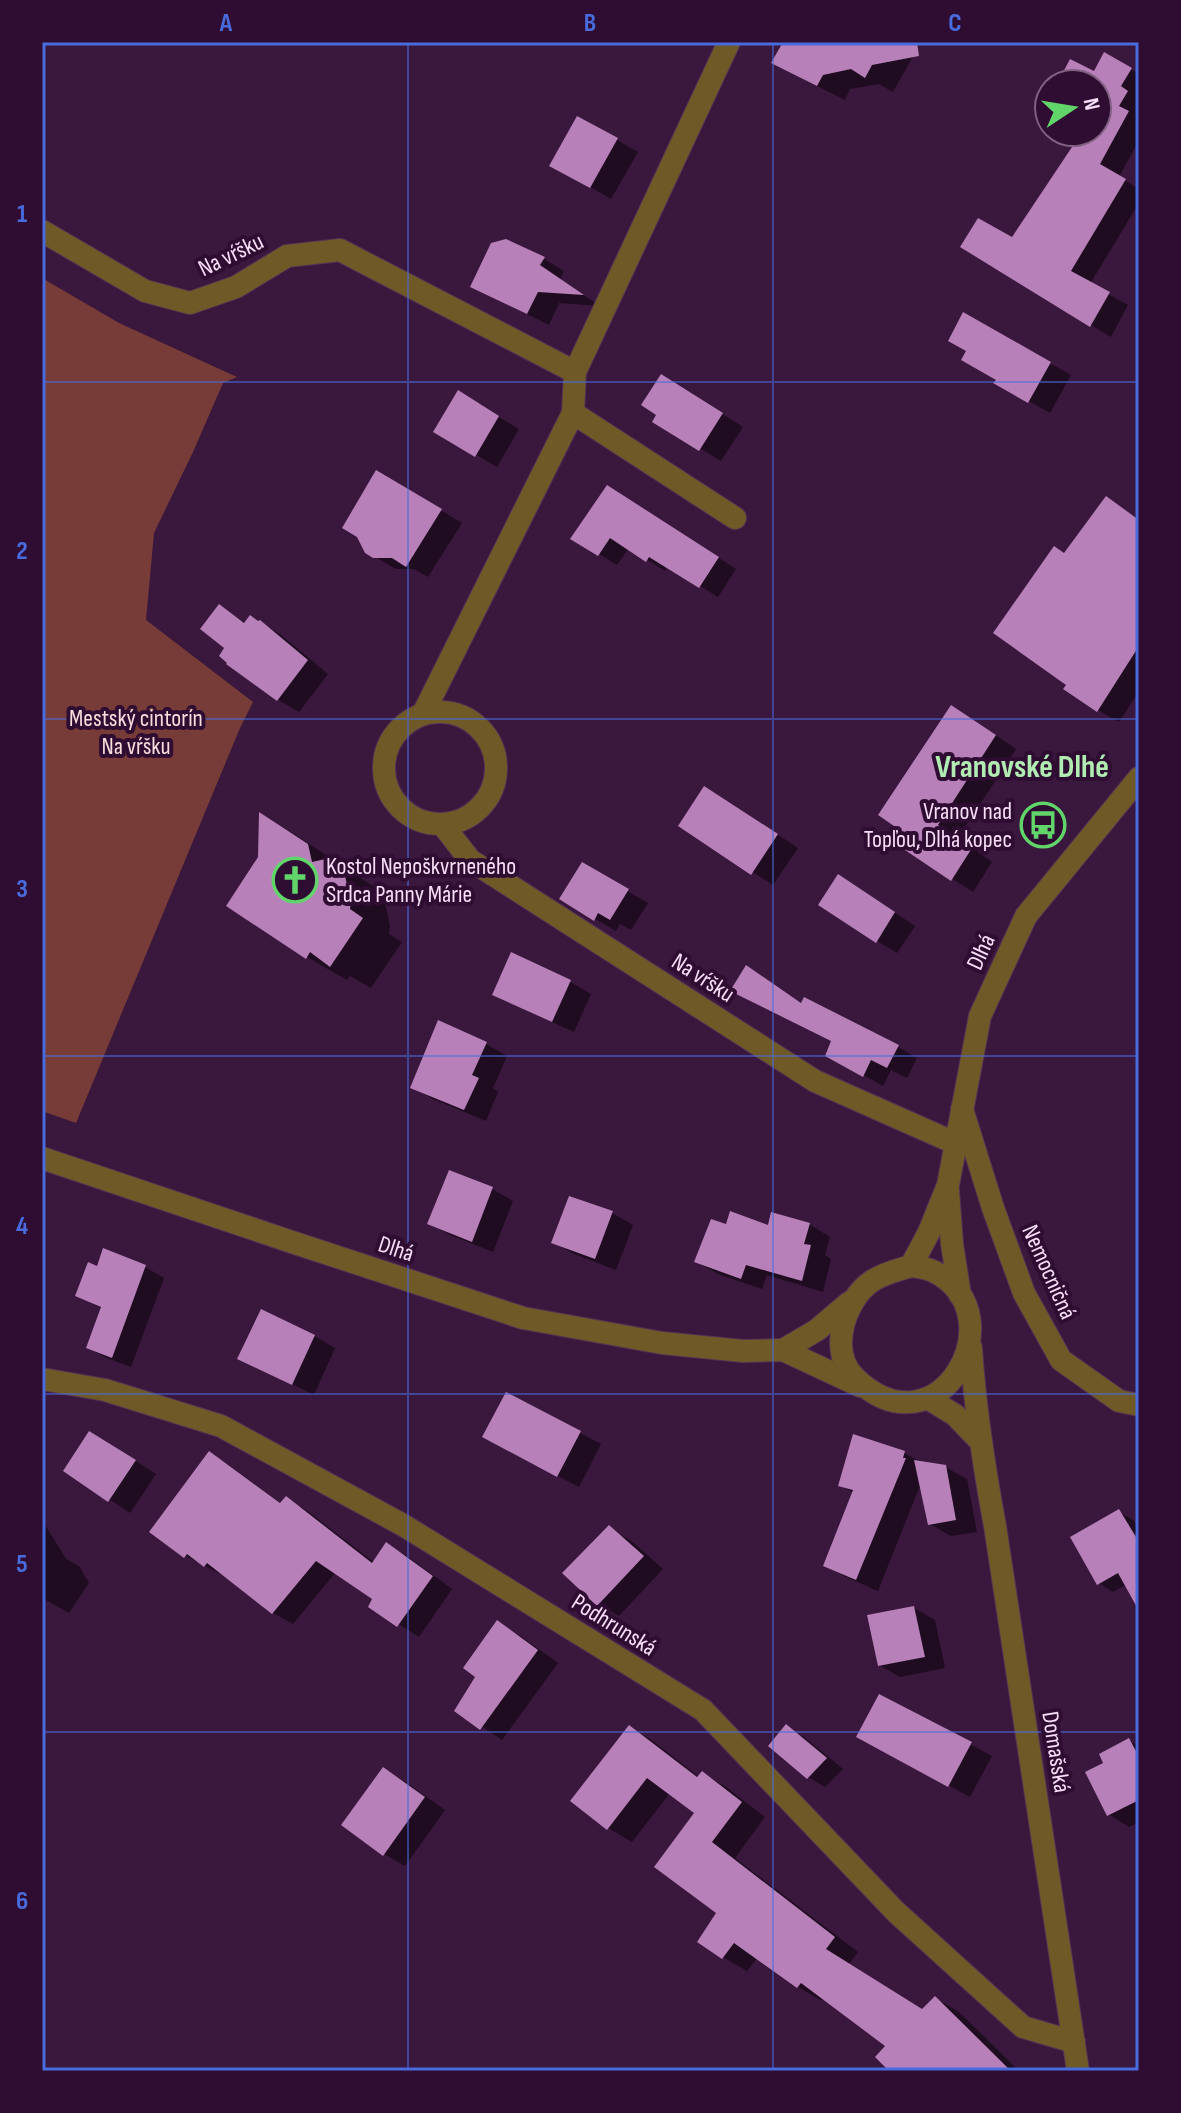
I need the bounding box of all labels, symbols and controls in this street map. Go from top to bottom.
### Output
text: A [219,8,233,39]
text: B [584,8,596,39]
text: C [948,8,962,39]
north arrow [1033,68,1113,148]
text: N [1077,96,1106,113]
text: 1 [17,199,27,230]
street label: Na vŕšku [194,227,268,283]
text: 2 [16,536,28,567]
park label: Mestský cintorín Na vŕšku [69,704,203,761]
district label: Vranovské Dlhé [935,748,1109,787]
place label: Vranov nad Topľou, Dlhá kopec [864,797,1012,854]
bus stop icon: Vranov nad Topľou, Dlhá kopec [1019,801,1067,849]
place label: Kostol Nepoškvrneného Srdca Panny Márie [326,852,516,909]
church icon: Kostol Nepoškvrneného Srdca Panny Márie [271,856,319,904]
text: 3 [16,874,28,905]
street label: Dlhá [960,930,1002,974]
street label: Na vŕšku [666,947,740,1009]
text: 4 [16,1211,28,1242]
street label: Nemocničná [1015,1220,1083,1324]
street label: Dlhá [374,1230,418,1268]
text: 5 [16,1549,28,1580]
street label: Podhrunská [566,1588,662,1662]
street label: Domašská [1035,1709,1077,1795]
text: 6 [16,1886,28,1917]

